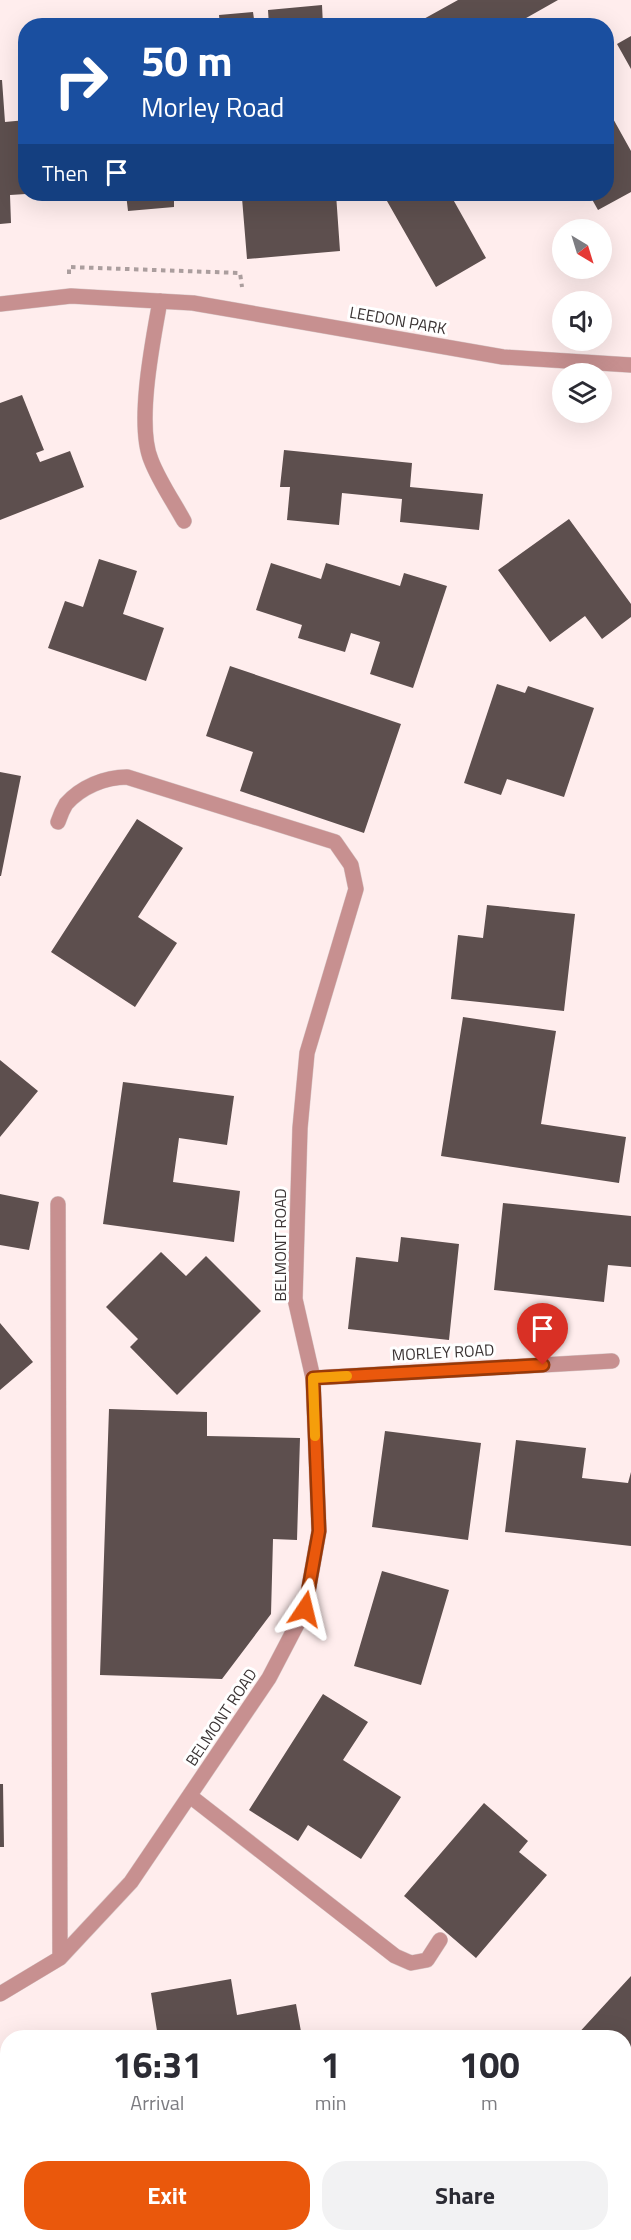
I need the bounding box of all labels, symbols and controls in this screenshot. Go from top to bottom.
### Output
text: 50 m [141,28,233,92]
icon: right [42,42,120,120]
text: Morley Road [141,86,284,127]
text: Then [42,156,88,190]
icon: arrive [100,156,133,189]
north arrow [552,219,612,279]
map controls [552,219,612,423]
button: sound [552,291,612,351]
street label: LEEDON PARK [348,300,448,340]
button: layers [552,363,612,423]
street label: BELMONT ROAD [268,1188,292,1302]
pin [517,1303,568,1365]
icon: arrive [526,1312,559,1345]
street label: MORLEY ROAD [391,1337,495,1367]
position arrow [273,1577,337,1641]
street label: BELMONT ROAD [179,1663,263,1771]
text: 16:31 [112,2037,202,2092]
text: 1 [321,2037,341,2092]
text: 100 [459,2037,520,2092]
text: Arrival [130,2087,185,2118]
text: min [315,2087,347,2118]
text: m [481,2087,498,2118]
button: Exit [24,2161,310,2230]
button: Share [322,2161,608,2230]

